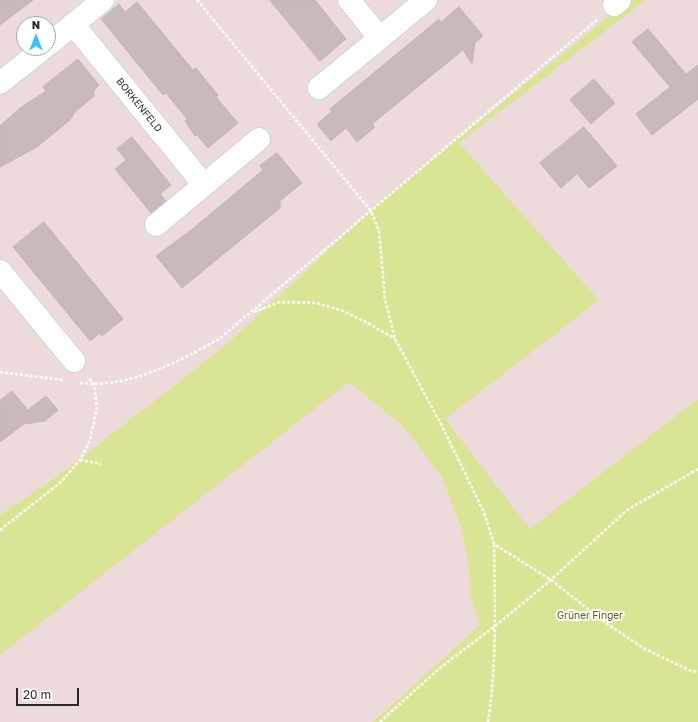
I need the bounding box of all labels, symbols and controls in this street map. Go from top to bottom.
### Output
north arrow [16,16,56,56]
text: N [32,18,40,31]
street label: BORKENFELD [114,76,164,134]
park label: Grüner Finger [557,610,623,622]
scale bar [18,680,81,706]
text: 20 m [23,687,51,702]

